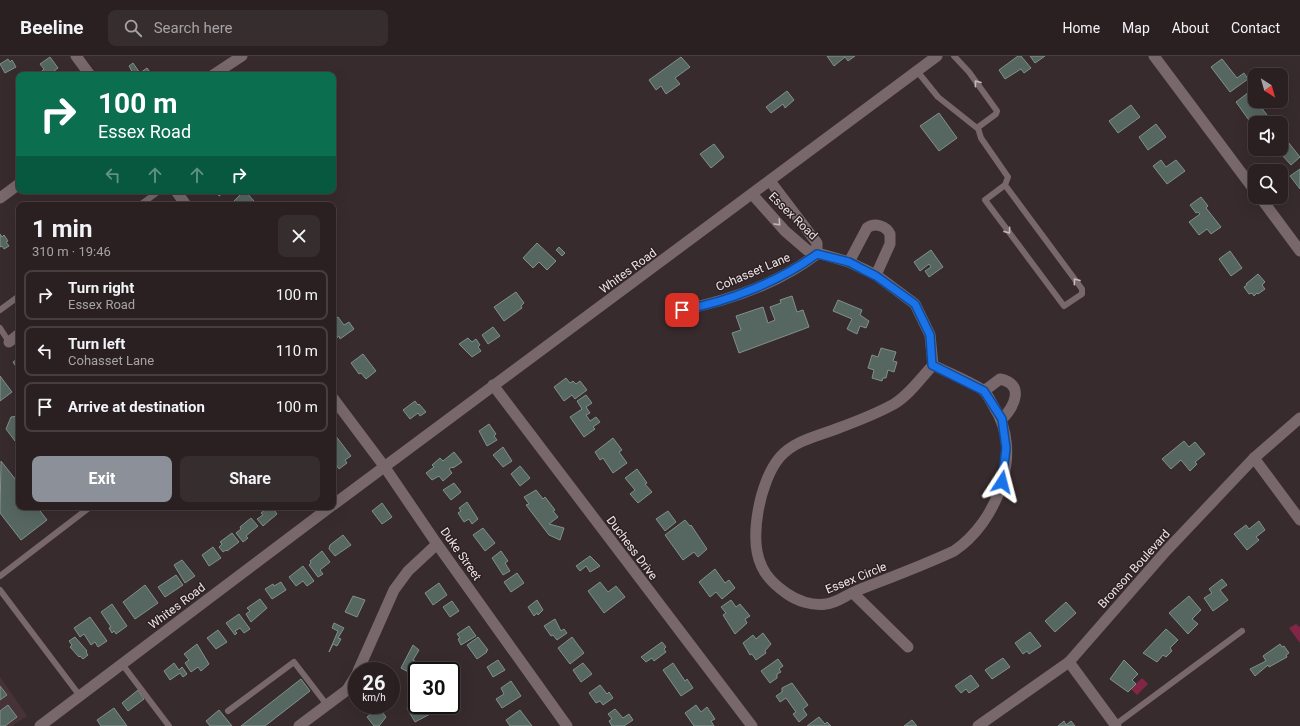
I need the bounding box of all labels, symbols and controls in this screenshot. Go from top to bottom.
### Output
search box [108,10,388,46]
text: Beeline [20,16,84,39]
icon: search [122,17,144,39]
text: Search here [154,19,233,37]
text: Home [1062,20,1100,36]
text: Map [1122,20,1150,36]
text: About [1172,20,1209,36]
text: Contact [1231,20,1280,36]
north arrow [1248,68,1288,108]
map controls [1248,68,1288,204]
one-way arrow [974,80,981,87]
text: 100 m [98,87,177,120]
icon: right [32,88,84,140]
button: sound [1248,116,1288,156]
text: Essex Road [98,121,191,142]
icon: left [102,164,124,186]
icon: ahead [144,164,166,186]
icon: ahead [186,164,208,186]
icon: right [228,164,250,186]
button: search [1248,164,1288,204]
street label: Essex Road [766,189,820,243]
text: 1 min [32,215,92,243]
button: close [278,215,320,257]
one-way arrow [774,218,781,226]
one-way arrow [1003,227,1010,234]
text: 310 m · 19:46 [32,244,111,259]
street label: Whites Road [597,246,659,296]
street label: Cohasset Lane [714,250,792,294]
one-way arrow [1073,278,1081,285]
text: Turn right [68,279,134,297]
icon: right [34,284,56,306]
text: 100 m [276,286,318,304]
pin [665,293,699,327]
text: Essex Road [68,297,135,312]
icon: arrive [671,299,693,321]
text: Turn left [68,335,125,353]
icon: left [34,340,56,362]
text: 110 m [276,342,318,360]
text: Cohasset Lane [68,353,154,368]
icon: arrive [34,396,56,418]
text: Arrive at destination [68,398,205,416]
text: 100 m [276,398,318,416]
button: Exit [32,456,172,502]
button: Share [180,456,320,502]
position arrow [981,461,1023,503]
street label: Duchess Drive [604,513,660,583]
street label: Duke Street [438,525,484,583]
street label: Bronson Boulevard [1095,527,1173,611]
street label: Essex Circle [823,559,889,597]
street label: Whites Road [146,580,208,632]
speed limit sign: 30 [408,662,460,714]
text: 26 [363,671,385,695]
text: km/h [362,692,386,703]

